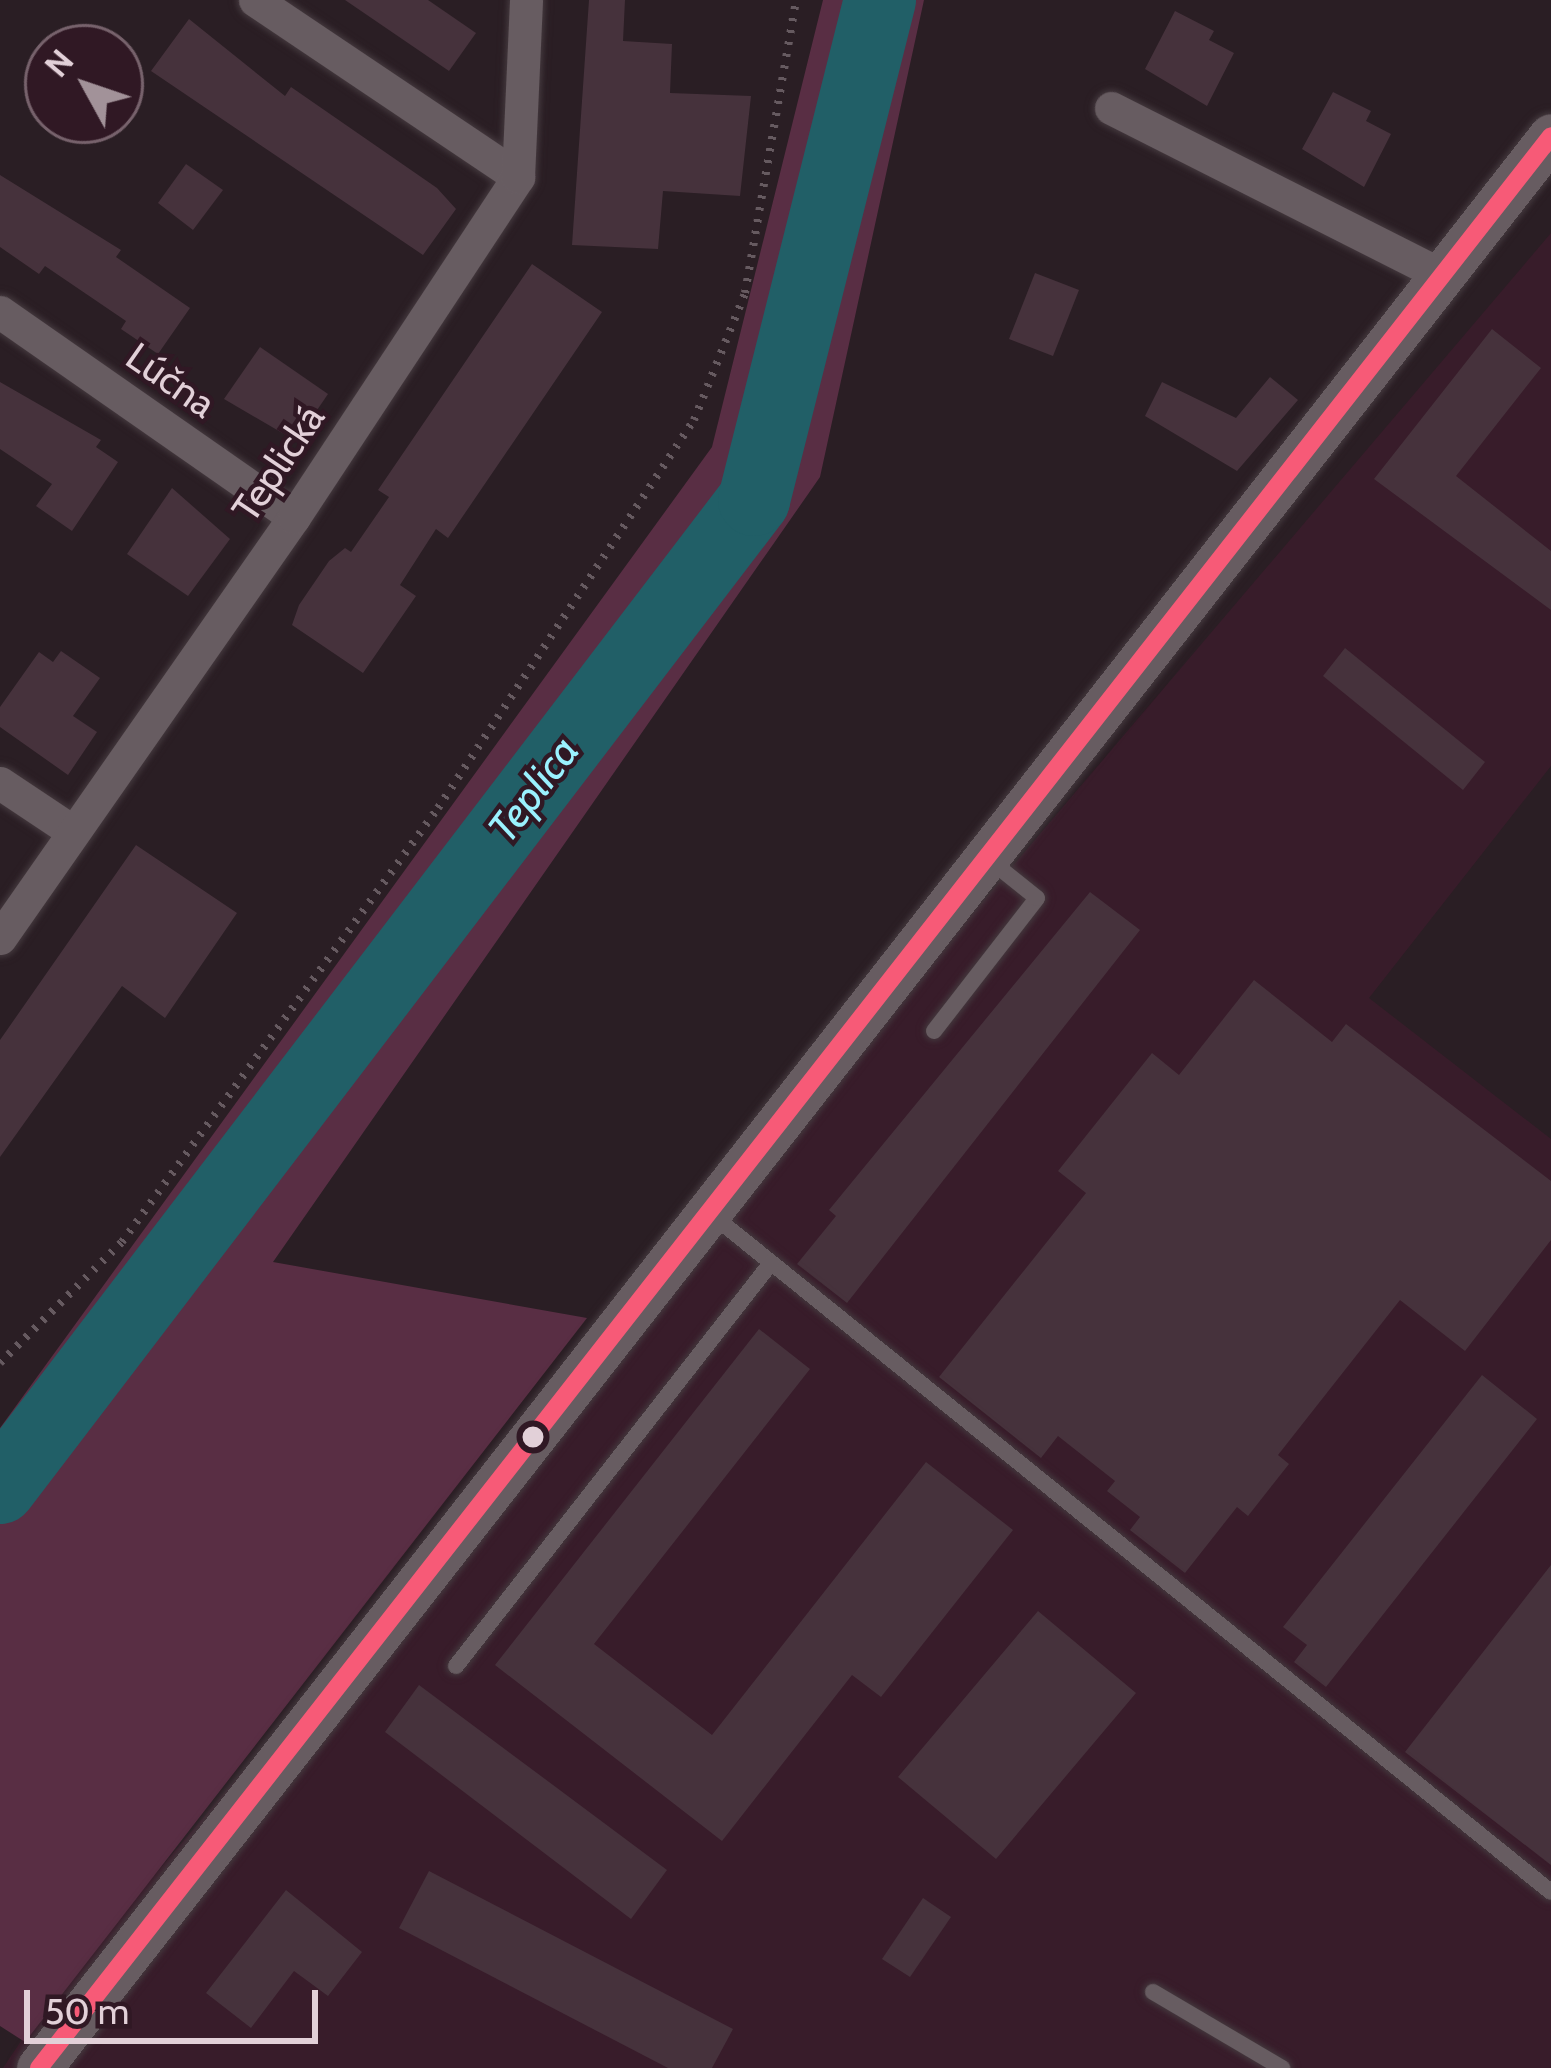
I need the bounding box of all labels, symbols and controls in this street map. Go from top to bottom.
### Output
north arrow [24,24,144,144]
text: N [36,41,82,85]
street label: Lúčna [117,333,225,427]
street label: Teplická [222,396,334,530]
water label: Teplica [477,726,589,852]
unlabelled marker [522,1426,544,1448]
scale bar [30,1966,324,2040]
text: 50 m [45,1989,129,2033]

